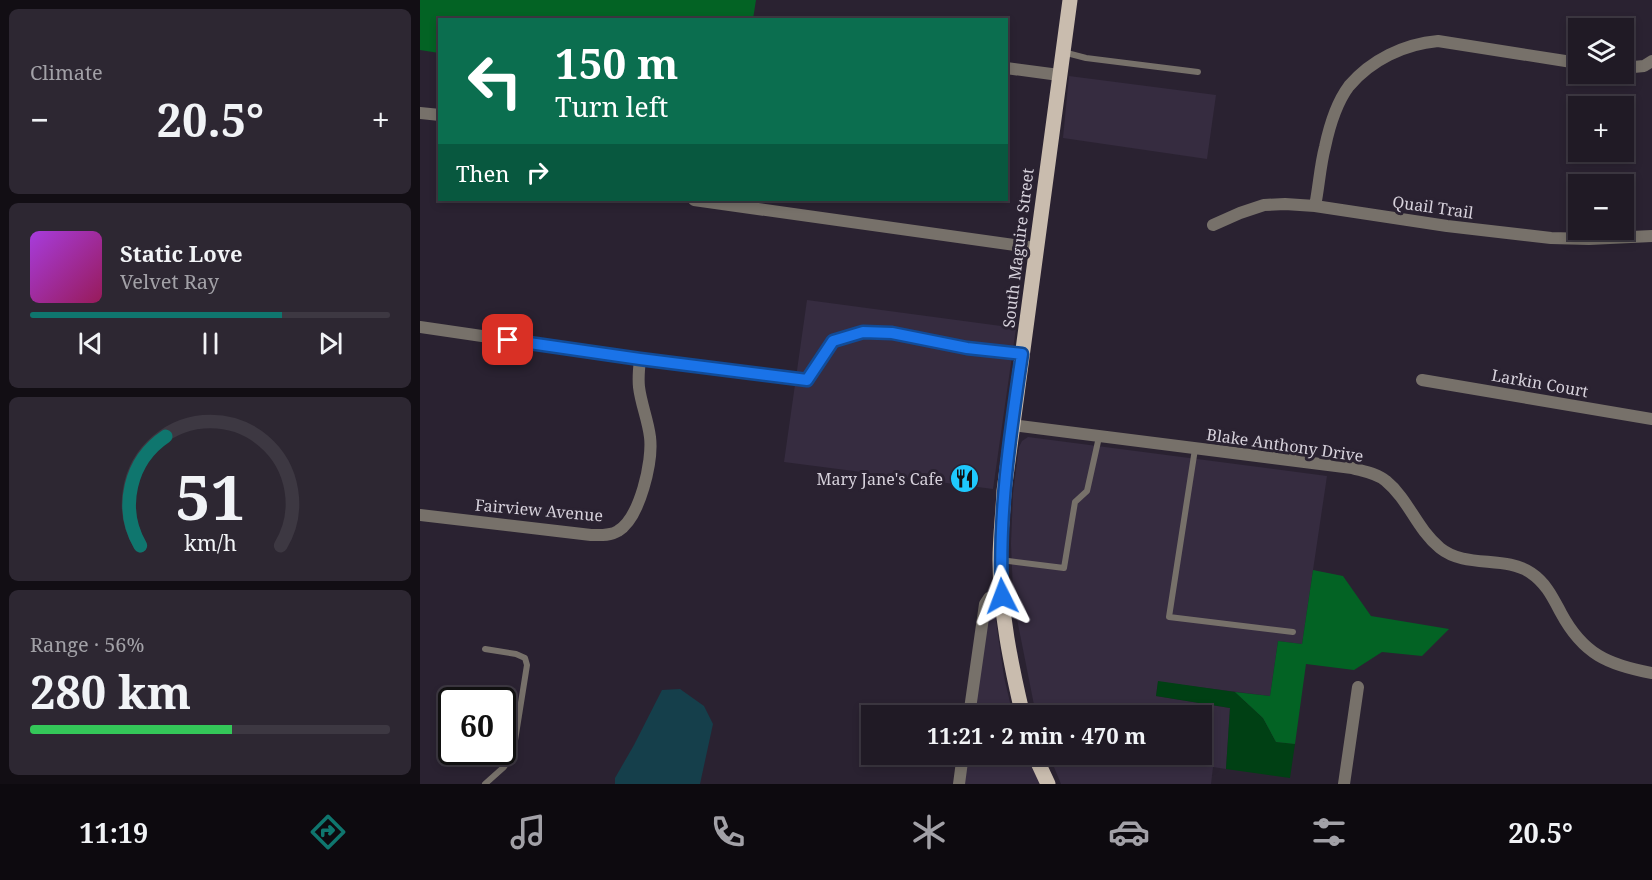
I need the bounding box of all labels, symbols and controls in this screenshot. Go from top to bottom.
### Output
map controls [1568,18,1634,240]
button: layers [1568,18,1634,84]
text: 150 m [555,34,679,91]
icon: left [456,42,534,120]
text: Climate [30,59,103,86]
text: Turn left [555,88,668,125]
text: 20.5° [157,89,264,150]
button: + [1568,96,1634,162]
text: − [30,97,49,142]
text: + [372,97,390,142]
icon: right [521,156,554,189]
text: Then [456,158,509,188]
street label: South Maguire Street [997,166,1039,329]
button: − [1568,174,1634,240]
street label: Quail Trail [1391,190,1475,224]
text: Static Love [120,238,243,268]
text: Velvet Ray [120,268,219,295]
pin [482,314,533,365]
icon: arrive [491,323,524,356]
icon: previous [74,327,107,360]
icon: pause [194,327,227,360]
icon: next [314,327,347,360]
street label: Larkin Court [1490,364,1590,402]
street label: Blake Anthony Drive [1205,423,1365,467]
text: 51 [175,453,245,538]
restaurant icon: Mary Jane's Cafe [948,463,980,495]
place label: Mary Jane's Cafe [816,468,943,490]
street label: Fairview Avenue [474,493,604,527]
text: km/h [184,528,237,557]
position arrow [970,564,1034,628]
text: Range · 56% [30,631,144,658]
text: 280 km [30,661,191,722]
speed limit sign: 60 [438,687,516,765]
text: 11:21 · 2 min · 470 m [927,720,1146,750]
icon: directions [307,811,349,853]
icon: music [507,811,549,853]
icon: phone [707,811,749,853]
icon: climate [908,811,950,853]
icon: car [1108,811,1150,853]
icon: filters [1308,811,1350,853]
text: 11:19 [79,814,148,851]
text: 20.5° [1508,814,1573,851]

